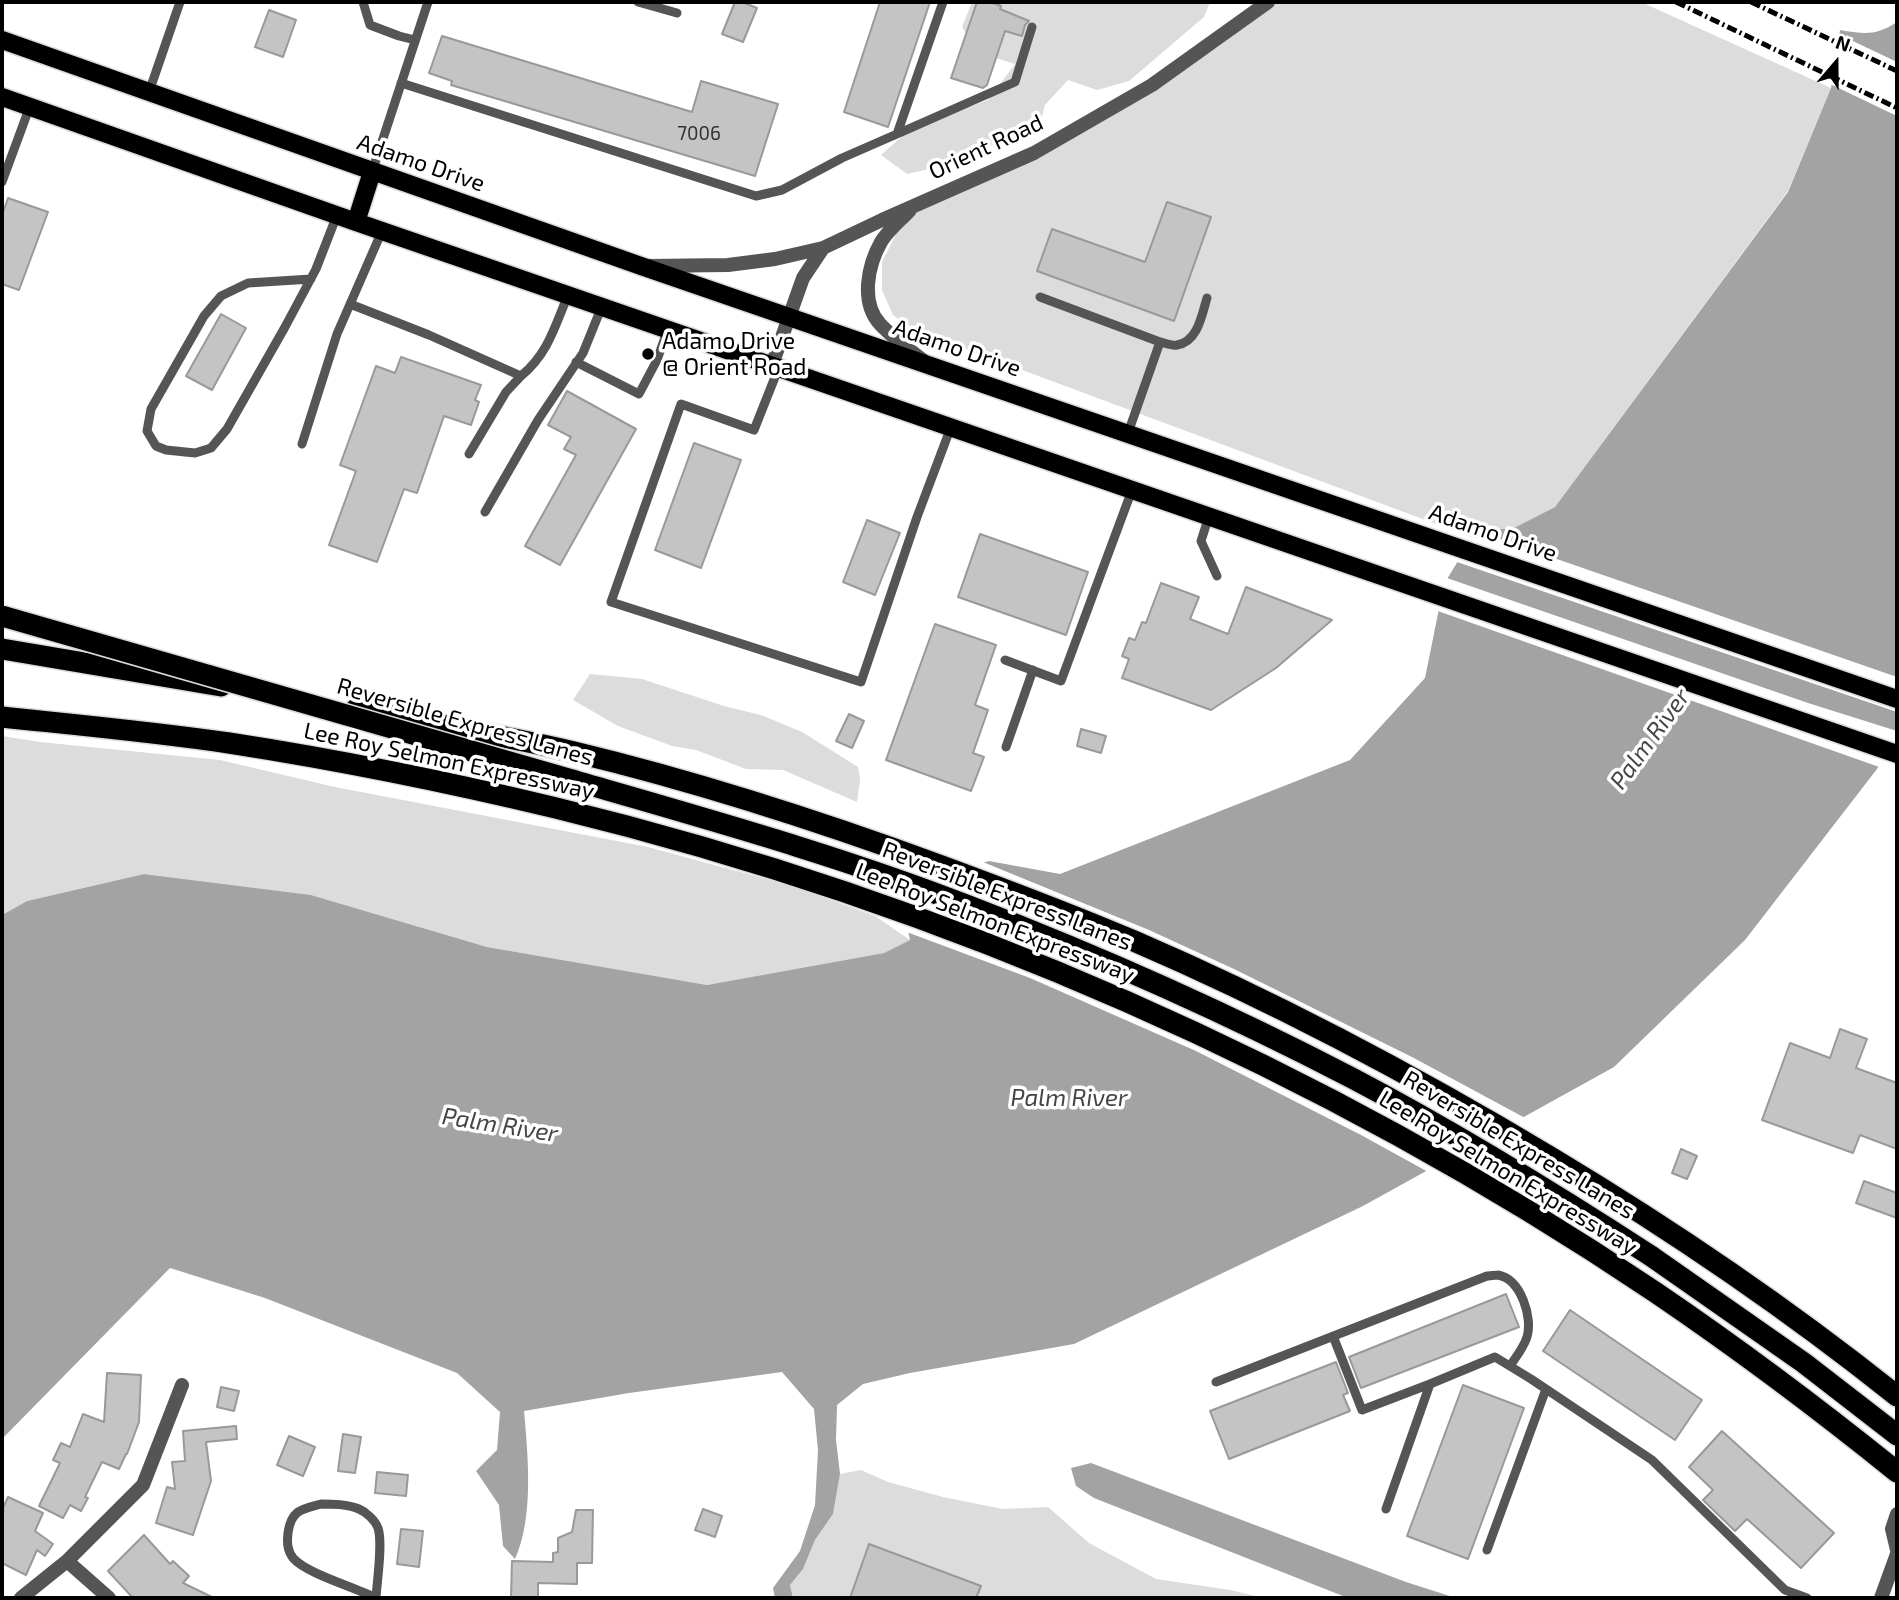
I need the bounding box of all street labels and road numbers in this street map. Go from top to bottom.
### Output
street label: Orient Road [924,109,1048,185]
street label: Adamo Drive [354,128,488,198]
street label: Adamo Drive [890,313,1024,383]
street label: Adamo Drive [1426,498,1560,568]
street label: Reversible Express Lanes [334,672,596,772]
street label: Lee Roy Selmon Expressway [301,717,597,805]
street label: Reversible Express Lanes [878,836,1136,956]
street label: Lee Roy Selmon Expressway [852,857,1138,989]
street label: Reversible Express Lanes [1398,1065,1640,1225]
street label: Lee Roy Selmon Expressway [1374,1085,1642,1261]

